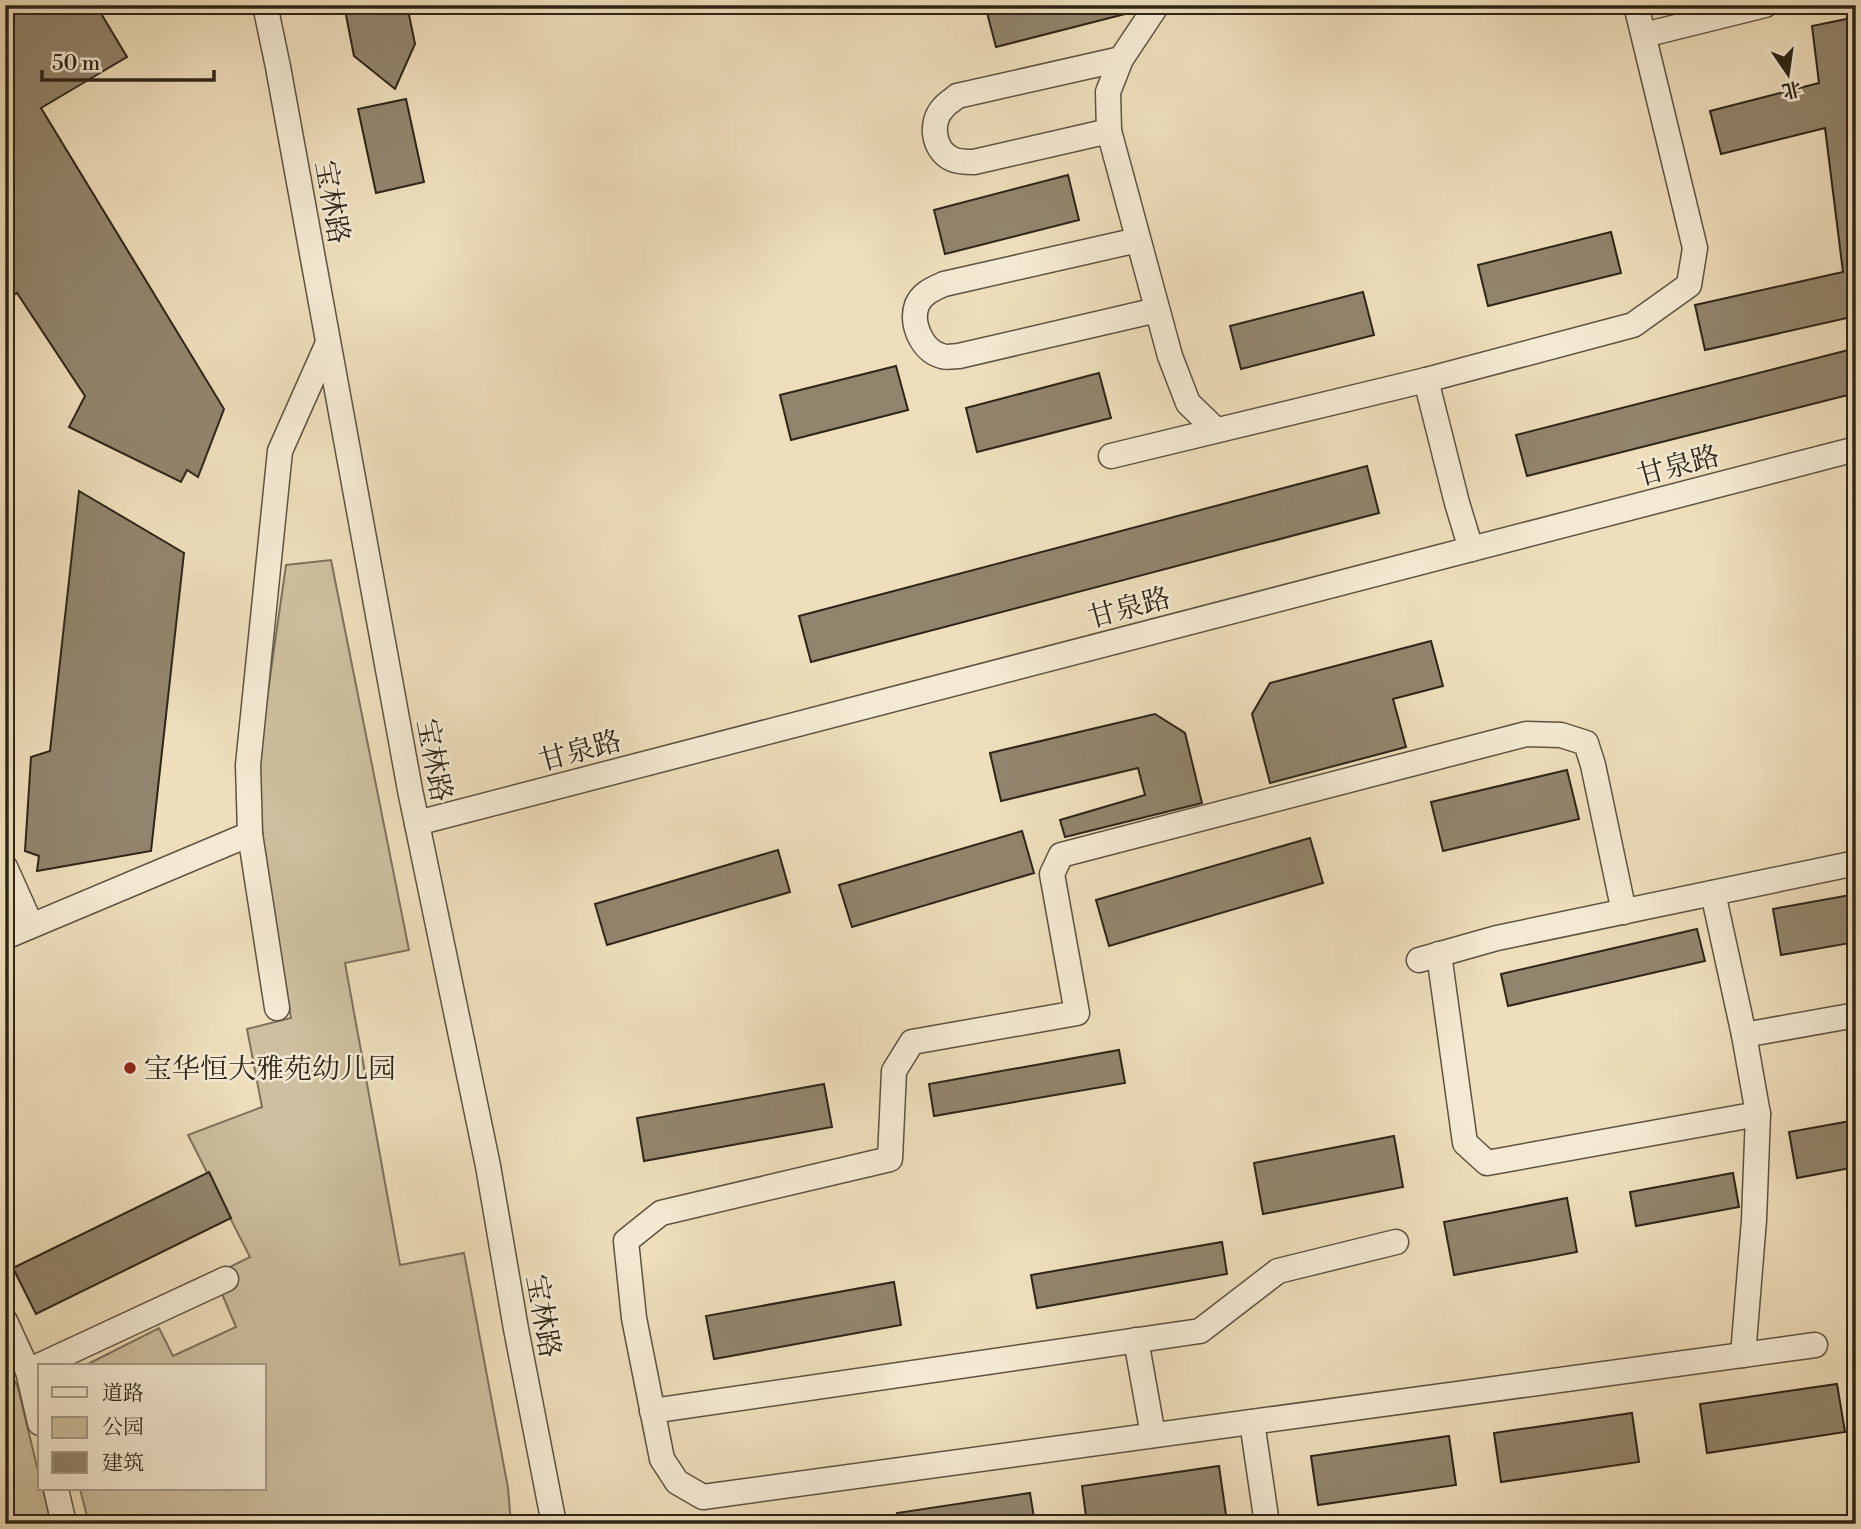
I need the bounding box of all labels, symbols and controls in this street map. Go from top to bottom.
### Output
scale bar [42,38,214,82]
north arrow [1752,38,1822,108]
text: 50 m [52,51,100,77]
text: 北 [1780,76,1804,103]
street label: 宝林路 [307,158,356,247]
street label: 甘泉路 [1633,439,1723,494]
street label: 甘泉路 [1084,581,1174,636]
street label: 宝林路 [408,716,459,805]
street label: 甘泉路 [535,724,625,779]
place label: 宝华恒大雅苑幼儿园 [144,1052,396,1087]
marker: 宝华恒大雅苑幼儿园 [122,1060,138,1076]
street label: 宝林路 [518,1272,567,1361]
legend [38,1364,266,1490]
text: 道路 [102,1381,144,1407]
text: 公园 [102,1415,144,1441]
text: 建筑 [102,1451,144,1477]

